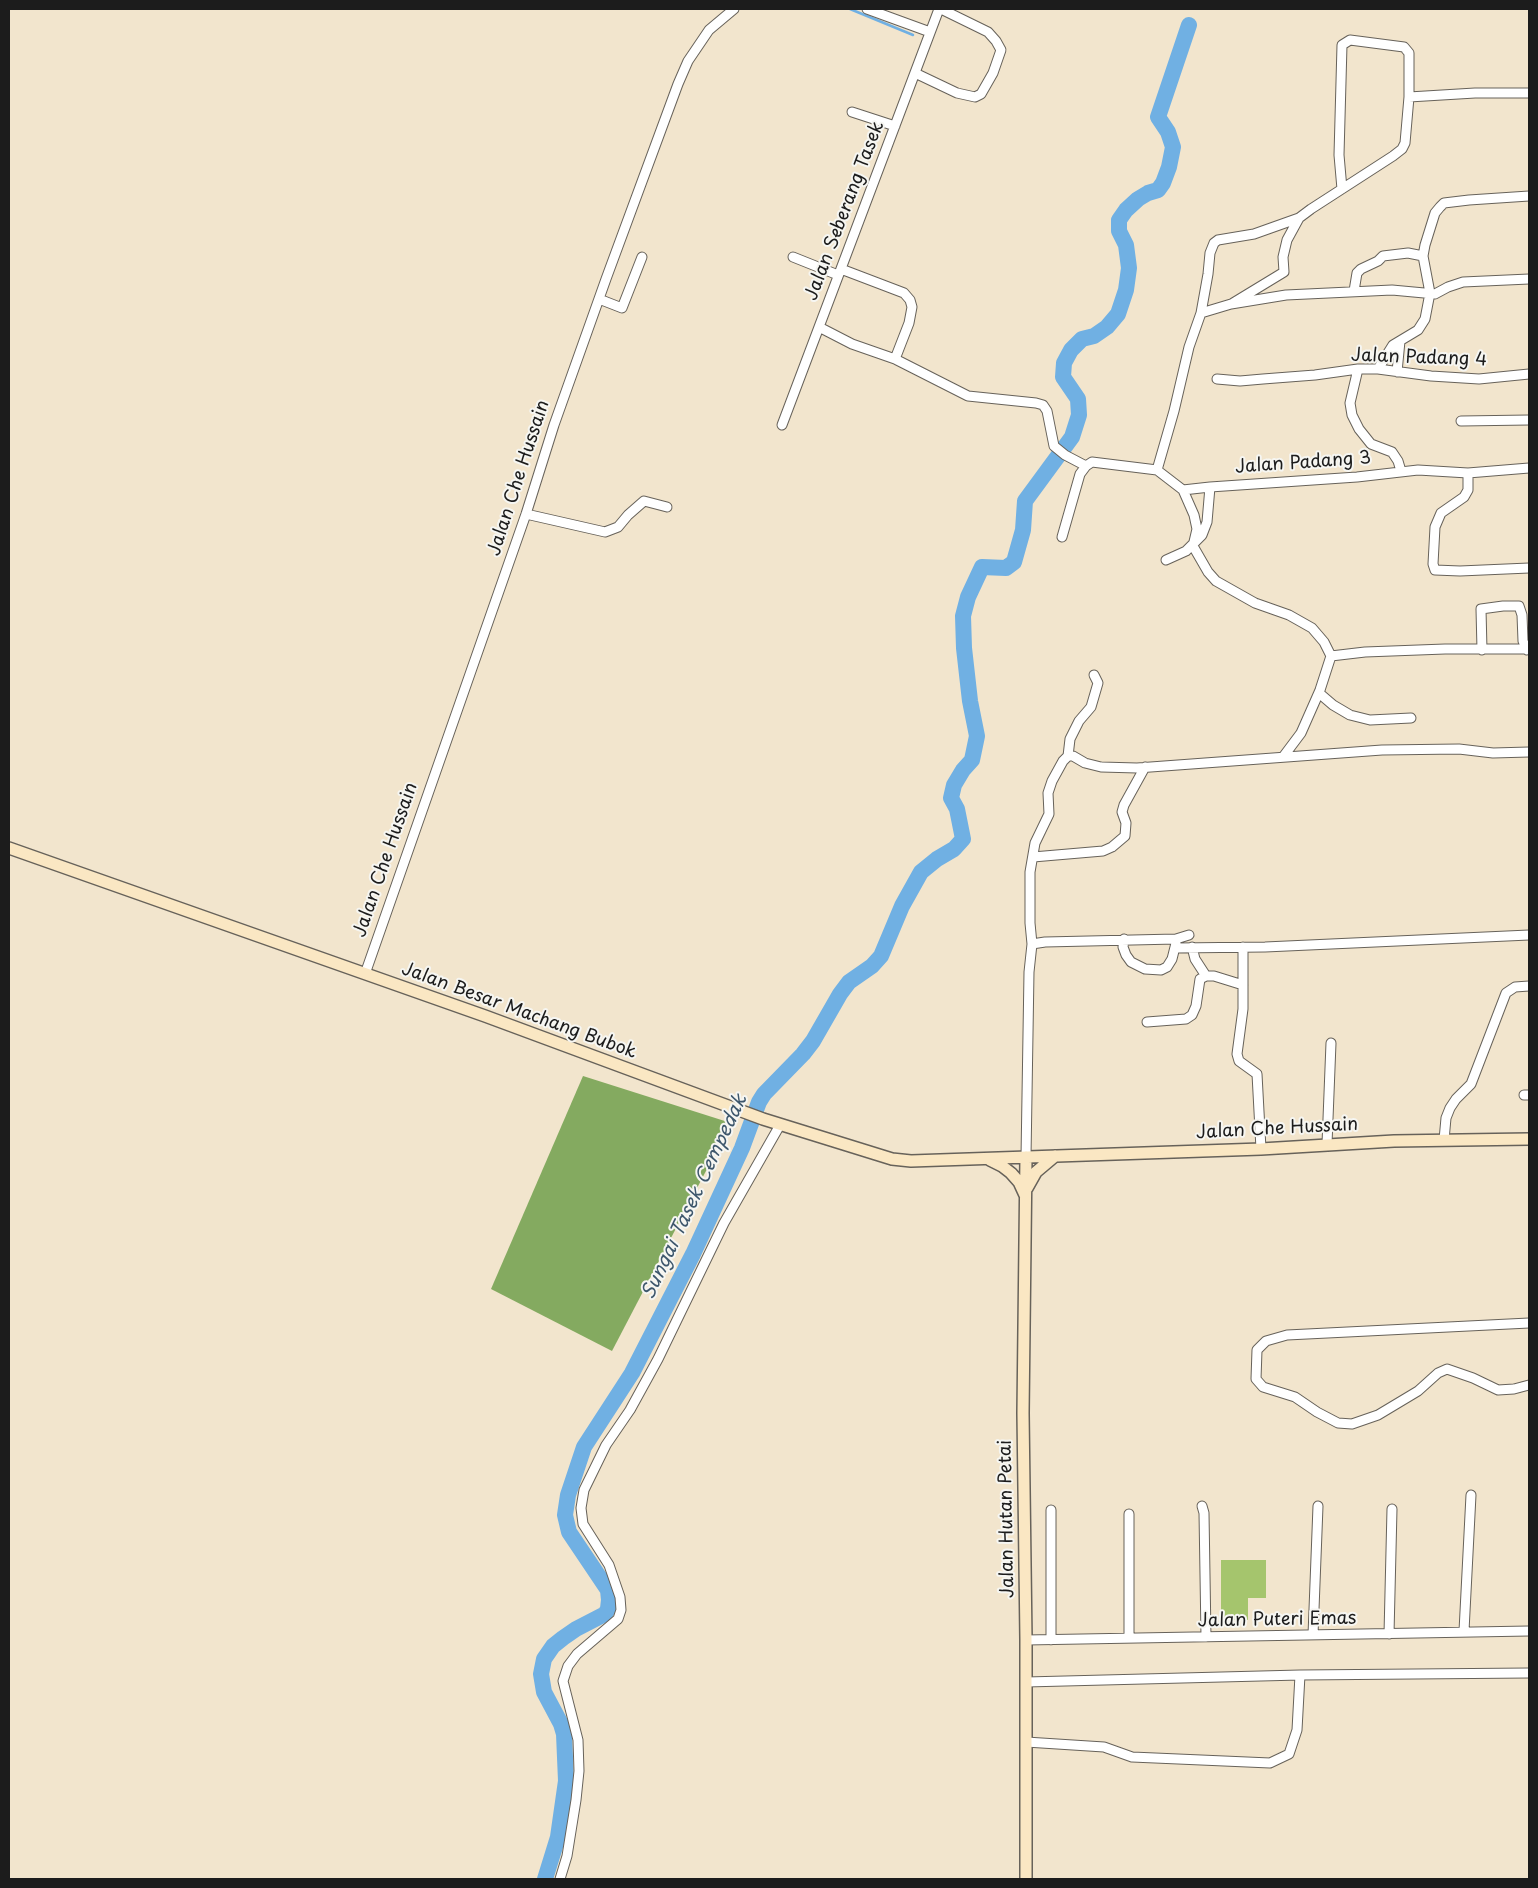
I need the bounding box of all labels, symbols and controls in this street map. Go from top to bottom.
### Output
street label: Jalan Seberang Tasek [801,118,889,304]
street label: Jalan Padang 4 [1351,345,1487,371]
street label: Jalan Che Hussain [484,398,554,558]
street label: Jalan Padang 3 [1234,447,1372,479]
street label: Jalan Che Hussain [349,780,423,940]
street label: Jalan Besar Machang Bubok [398,958,640,1064]
water label: Sungai Tasek Cempedak [637,1091,753,1303]
street label: Jalan Che Hussain [1195,1114,1359,1144]
street label: Jalan Hutan Petai [995,1440,1019,1598]
street label: Jalan Puteri Emas [1198,1608,1356,1632]

